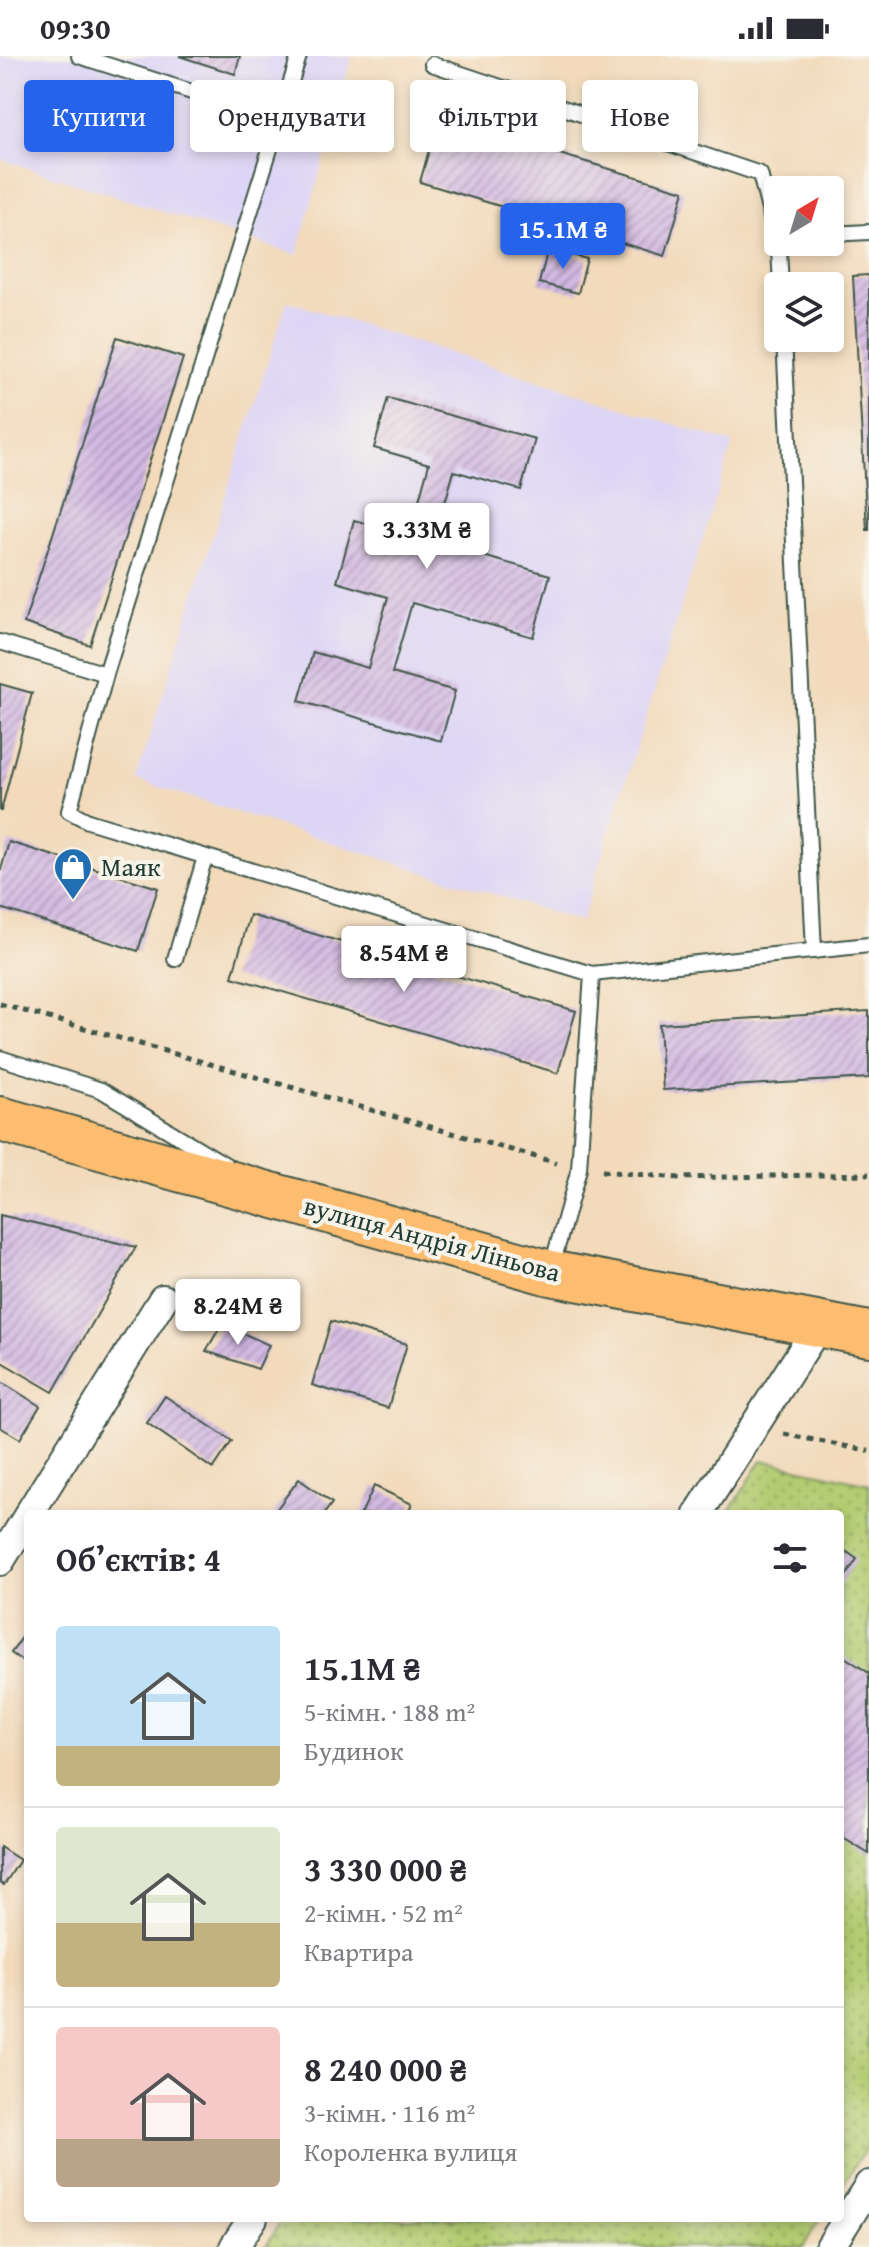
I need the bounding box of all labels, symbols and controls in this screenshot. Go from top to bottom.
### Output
text: 09:30 [40,6,111,50]
chip: Купити [24,80,174,152]
chip: Орендувати [190,80,394,152]
chip: Фільтри [410,80,566,152]
chip: Нове [582,80,698,152]
north arrow [764,176,844,256]
map controls [764,176,844,352]
pin: 15.1M ₴ [489,203,637,271]
text: 15.1M ₴ [518,209,608,248]
button: layers [764,272,844,352]
pin: 3.33M ₴ [353,503,501,571]
text: 3.33M ₴ [382,509,472,548]
shop icon: Маяк [52,846,94,901]
place label: Маяк [101,847,161,886]
pin: 8.54M ₴ [330,926,478,994]
text: 8.54M ₴ [359,932,449,971]
street label: вулиця Андрія Ліньова [300,1186,565,1292]
pin: 8.24M ₴ [164,1279,312,1347]
text: 8.24M ₴ [193,1285,283,1324]
text: Об’єктів: 4 [56,1534,221,1583]
icon: filters [768,1536,812,1580]
text: 15.1M ₴ [304,1643,421,1692]
icon: home [120,1658,216,1754]
text: 5-кімн. · 188 m² [304,1692,475,1731]
text: Будинок [304,1731,404,1770]
text: 3 330 000 ₴ [304,1844,467,1893]
icon: home [120,1859,216,1955]
text: 2-кімн. · 52 m² [304,1893,463,1932]
text: Квартира [304,1932,413,1971]
text: 8 240 000 ₴ [304,2044,467,2093]
icon: home [120,2059,216,2155]
text: 3-кімн. · 116 m² [304,2093,475,2132]
text: Короленка вулиця [304,2132,517,2171]

